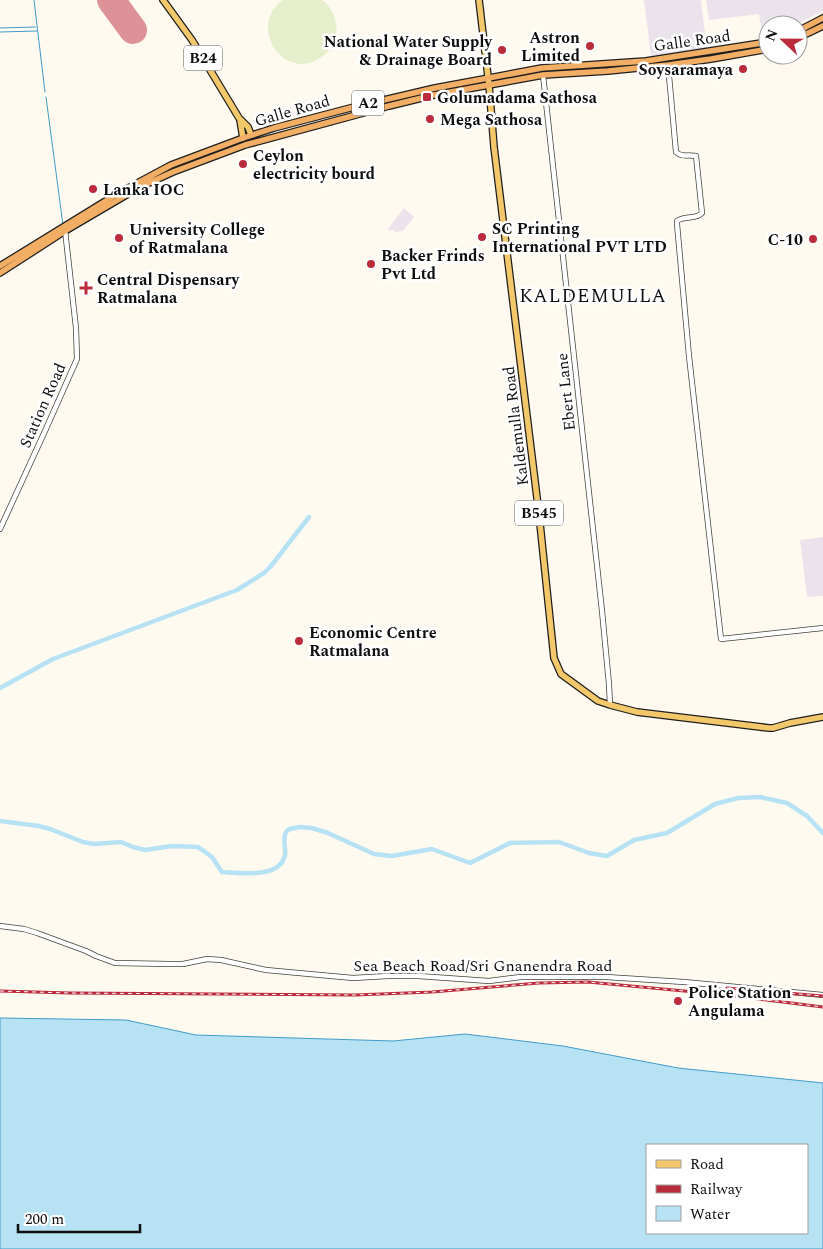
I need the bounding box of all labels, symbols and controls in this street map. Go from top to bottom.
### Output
north arrow [758,15,808,65]
street label: Galle Road [652,24,732,58]
place label: Astron Limited [521,26,580,68]
text: N [760,26,783,45]
place label: National Water Supply & Drainage Board [324,30,493,72]
marker: Astron Limited [584,40,596,52]
marker: National Water Supply & Drainage Board [496,44,508,56]
road number: B24 [184,46,222,70]
place label: Soysaramaya [638,58,734,82]
marker: Soysaramaya [737,63,749,75]
place label: Golumadama Sathosa [437,86,598,110]
street label: Galle Road [252,89,333,133]
road number: A2 [352,90,384,116]
marker: Golumadama Sathosa [421,91,433,103]
place label: Mega Sathosa [440,108,543,132]
marker: Mega Sathosa [424,113,436,125]
place label: Ceylon electricity bourd [253,144,375,186]
marker: Ceylon electricity bourd [237,158,249,170]
place label: Lanka IOC [103,178,184,202]
marker: Lanka IOC [87,183,99,195]
place label: SC Printing International PVT LTD [492,217,667,259]
place label: University College of Ratmalana [129,218,265,260]
place label: C-10 [768,228,803,252]
marker: SC Printing International PVT LTD [476,231,488,243]
marker: University College of Ratmalana [113,232,125,244]
marker: C-10 [807,233,819,245]
place label: Backer Frinds Pvt Ltd [381,244,485,286]
marker: Backer Frinds Pvt Ltd [365,258,377,270]
place label: Central Dispensary Ratmalana [97,268,241,310]
marker: Central Dispensary Ratmalana [79,281,93,295]
district label: KALDEMULLA [519,282,667,311]
street label: Ebert Lane [550,352,582,432]
street label: Station Road [13,359,72,452]
street label: Kaldemulla Road [497,365,535,487]
road number: B545 [515,500,563,526]
place label: Economic Centre Ratmalana [309,621,437,663]
marker: Economic Centre Ratmalana [293,635,305,647]
street label: Sea Beach Road/Sri Gnanendra Road [354,954,612,978]
place label: Police Station Angulama [688,981,791,1023]
marker: Police Station Angulama [672,995,684,1007]
legend [646,1144,808,1234]
text: Road [690,1153,724,1176]
text: Railway [690,1178,743,1201]
scale bar [18,1202,140,1234]
text: Water [690,1203,730,1226]
text: 200 m [25,1208,64,1231]

